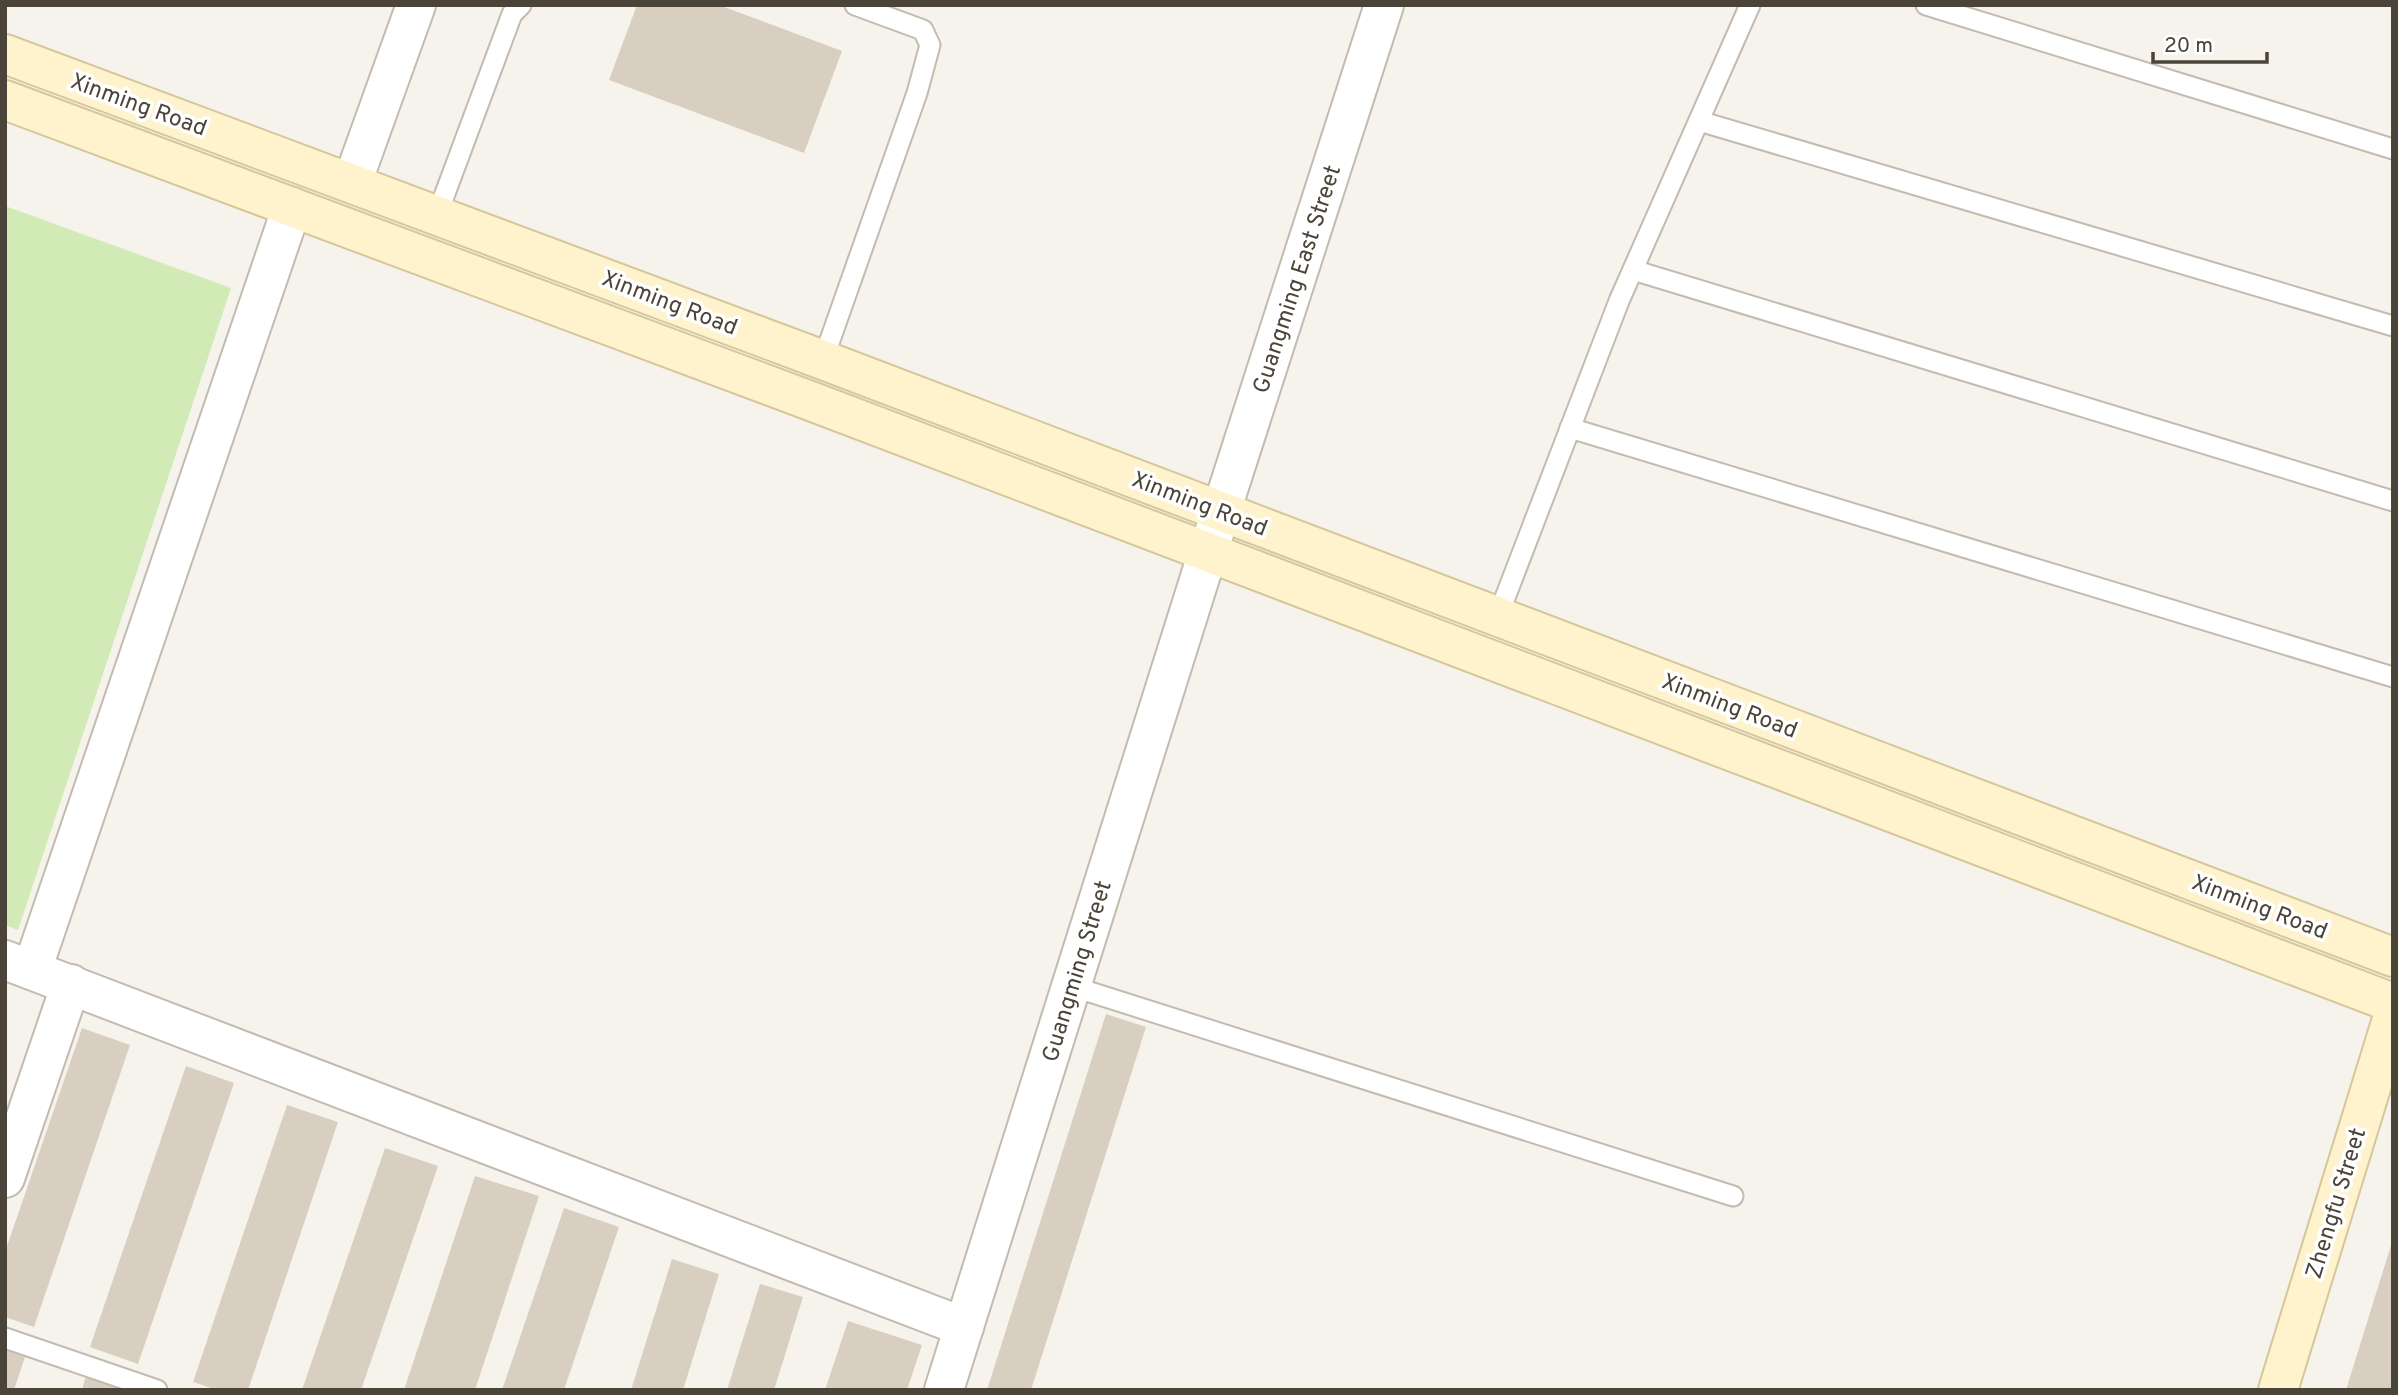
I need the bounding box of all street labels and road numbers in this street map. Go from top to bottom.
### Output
street label: Xinming Road [66,68,210,144]
street label: Guangming East Street [1248,162,1349,398]
street label: Xinming Road [597,265,741,343]
street label: Xinming Road [1127,466,1271,544]
street label: Xinming Road [1657,668,1801,746]
street label: Xinming Road [2187,869,2331,947]
street label: Guangming Street [1037,878,1120,1066]
street label: Zhengfu Street [2301,1125,2374,1283]

